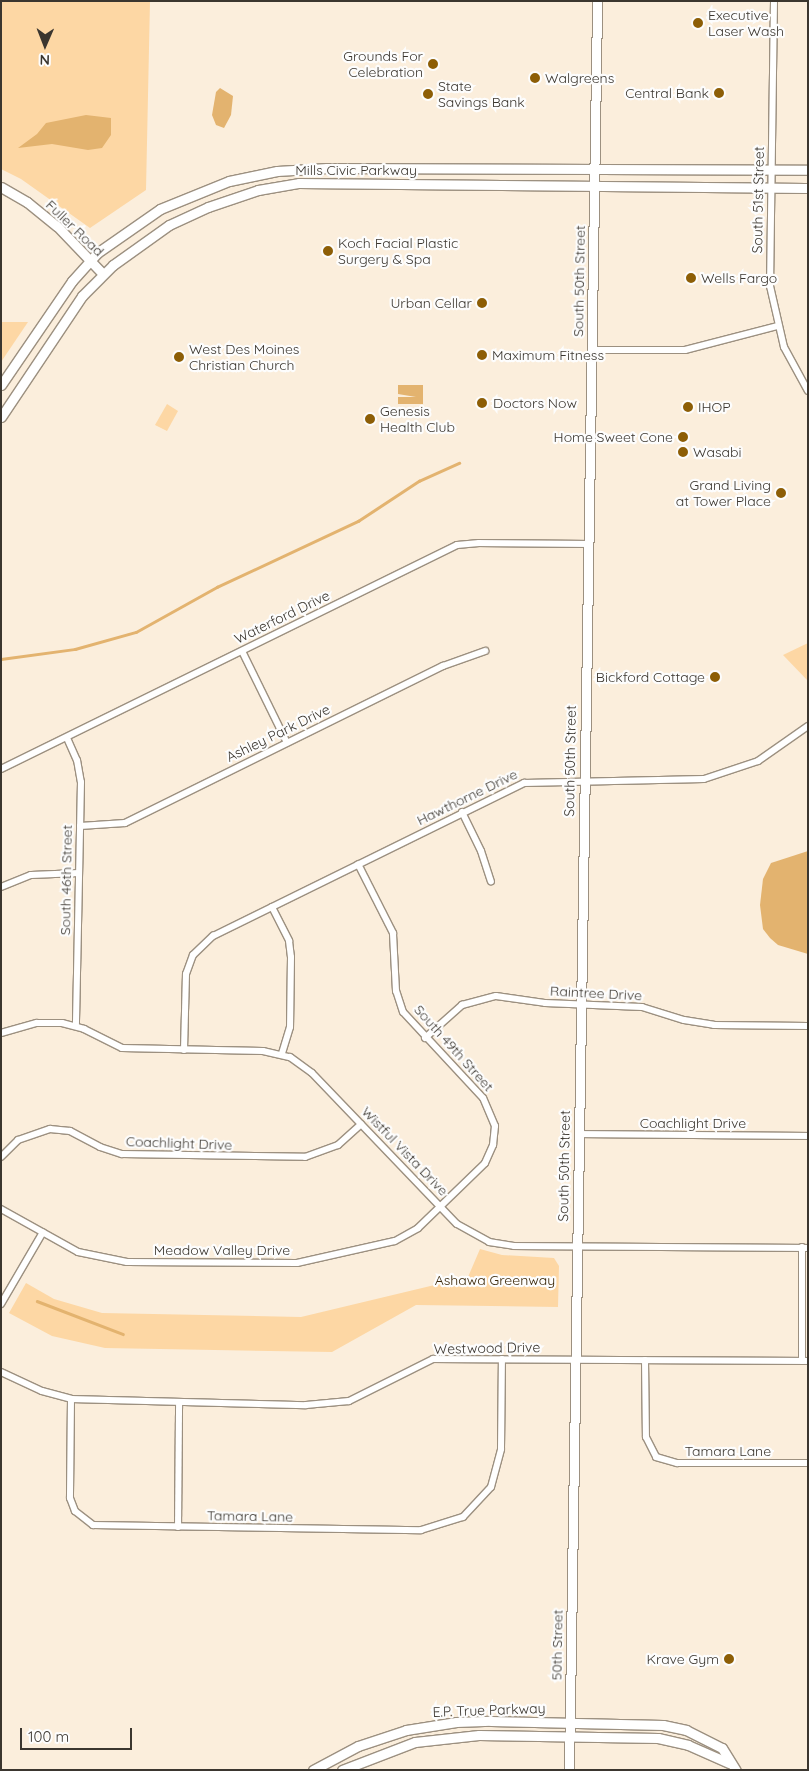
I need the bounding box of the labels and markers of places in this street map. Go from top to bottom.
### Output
place label: Executive Laser Wash [708,7,784,40]
marker: Executive Laser Wash [692,17,704,29]
place label: Grounds For Celebration [343,48,423,80]
marker: Grounds For Celebration [427,58,439,70]
place label: Walgreens [545,70,614,86]
marker: Walgreens [529,72,541,84]
place label: State Savings Bank [438,78,525,110]
place label: Central Bank [625,85,709,101]
marker: Central Bank [713,87,725,99]
marker: State Savings Bank [422,88,434,100]
place label: Koch Facial Plastic Surgery & Spa [338,235,458,268]
marker: Koch Facial Plastic Surgery & Spa [322,245,334,257]
place label: Wells Fargo [701,270,777,286]
marker: Wells Fargo [685,272,697,284]
place label: Urban Cellar [390,295,472,311]
marker: Urban Cellar [476,297,488,309]
place label: West Des Moines Christian Church [189,341,299,374]
place label: Maximum Fitness [492,347,604,363]
marker: Maximum Fitness [476,349,488,361]
marker: West Des Moines Christian Church [173,351,185,363]
place label: Doctors Now [493,395,577,411]
marker: Doctors Now [475,396,489,410]
place label: IHOP [698,399,731,415]
marker: IHOP [682,401,694,413]
place label: Genesis Health Club [380,403,455,436]
marker: Genesis Health Club [364,413,376,425]
place label: Home Sweet Cone [554,429,673,445]
marker: Home Sweet Cone [677,431,689,443]
place label: Wasabi [693,444,742,460]
marker: Wasabi [677,446,689,458]
place label: Grand Living at Tower Place [676,477,771,510]
marker: Grand Living at Tower Place [775,487,787,499]
place label: Bickford Cottage [596,669,705,685]
marker: Bickford Cottage [709,671,721,683]
place label: Krave Gym [647,1651,719,1667]
marker: Krave Gym [723,1653,735,1665]

